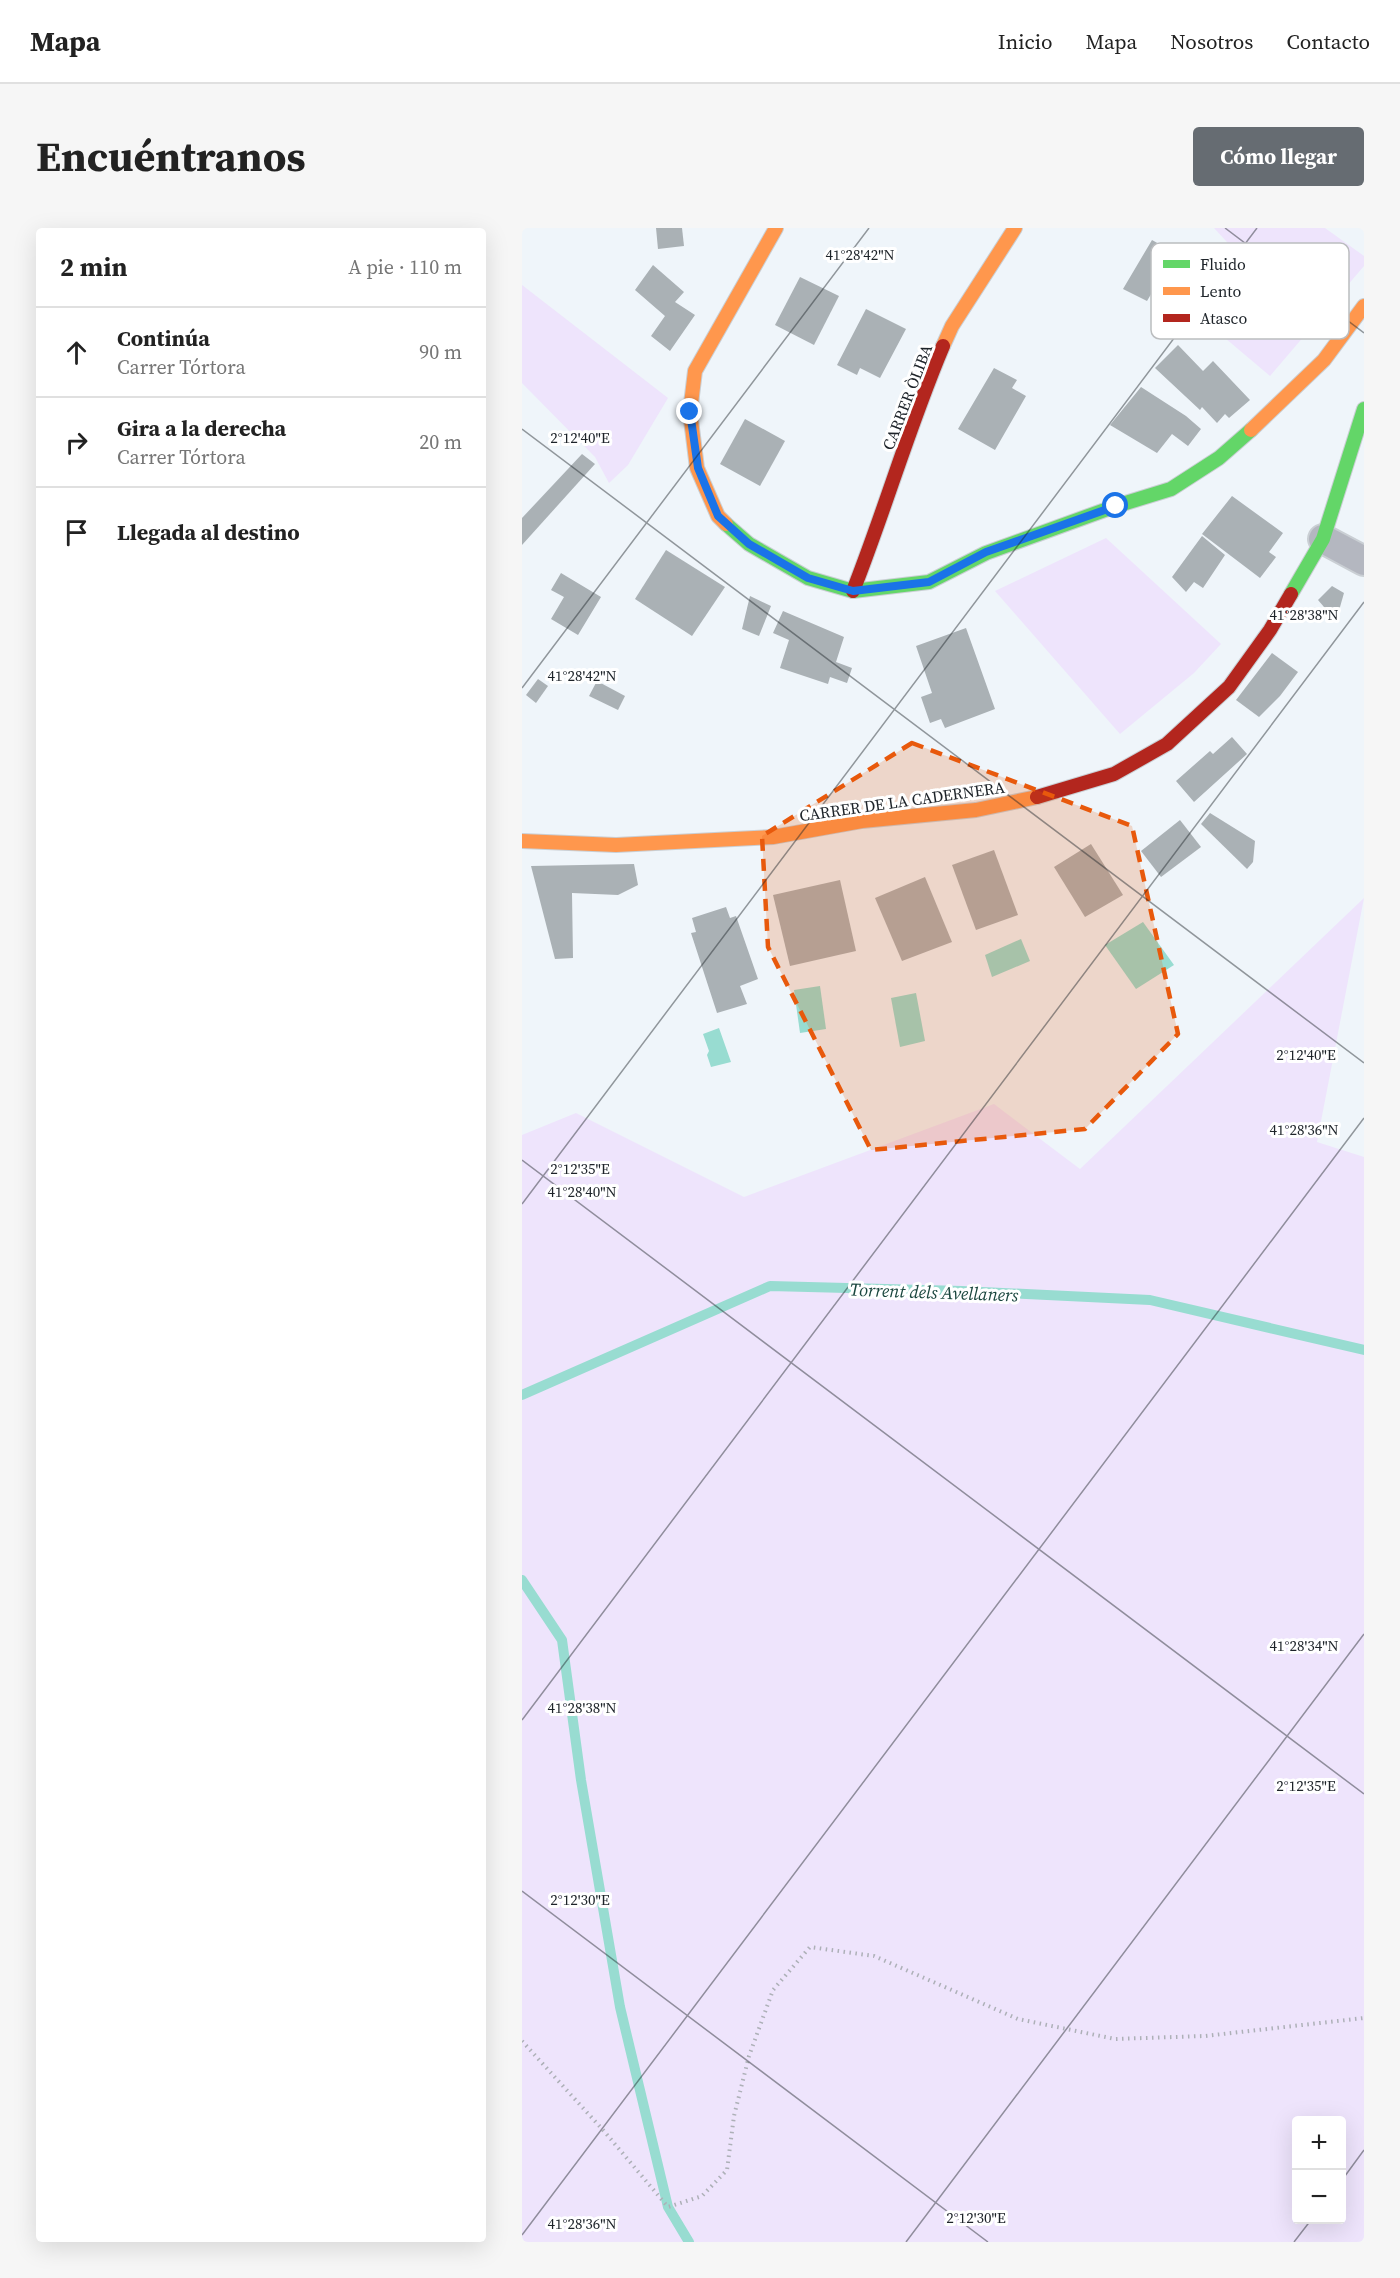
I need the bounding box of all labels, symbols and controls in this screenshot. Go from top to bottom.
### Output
text: Mapa [30,22,101,60]
text: Inicio [998,27,1052,56]
text: Mapa [1085,27,1137,56]
text: Nosotros [1170,27,1253,56]
text: Contacto [1286,27,1370,56]
text: Encuéntranos [36,127,306,185]
button: Cómo llegar [1193,127,1364,186]
legend [1151,243,1349,339]
text: 41°28'42"N [825,244,895,265]
text: 2 min [60,249,127,285]
text: A pie · 110 m [348,253,462,281]
text: Fluido [1200,253,1246,275]
text: Lento [1200,280,1242,302]
text: Atasco [1200,307,1247,329]
text: Continúa [117,323,210,353]
icon: ahead [60,336,93,369]
text: 90 m [419,338,462,366]
street label: CARRER ÒLIBA [877,341,937,453]
text: Carrer Tórtora [117,353,246,381]
route end [676,398,702,424]
text: Gira a la derecha [117,413,286,443]
icon: right [60,426,93,459]
text: 2°12'40"E [550,427,610,448]
text: 20 m [419,428,462,456]
text: Carrer Tórtora [117,443,246,471]
route start [1102,492,1128,518]
icon: arrive [60,516,93,549]
text: Llegada al destino [117,517,300,547]
text: 41°28'38"N [1269,604,1339,625]
text: 41°28'42"N [547,665,617,686]
street label: CARRER DE LA CADERNERA [798,776,1007,826]
text: 2°12'40"E [1276,1044,1336,1065]
text: 41°28'36"N [1269,1119,1339,1140]
text: 2°12'35"E [550,1158,610,1179]
text: 41°28'40"N [547,1181,617,1202]
water label: Torrent dels Avellaners [849,1277,1019,1307]
text: 41°28'34"N [1269,1635,1339,1656]
text: 41°28'38"N [547,1697,617,1718]
text: 2°12'35"E [1276,1775,1336,1796]
text: 2°12'30"E [550,1889,610,1910]
map controls [1292,2116,1346,2224]
button: + [1292,2116,1346,2170]
button: − [1292,2170,1346,2224]
text: 2°12'30"E [946,2207,1006,2228]
text: 41°28'36"N [547,2213,617,2234]

